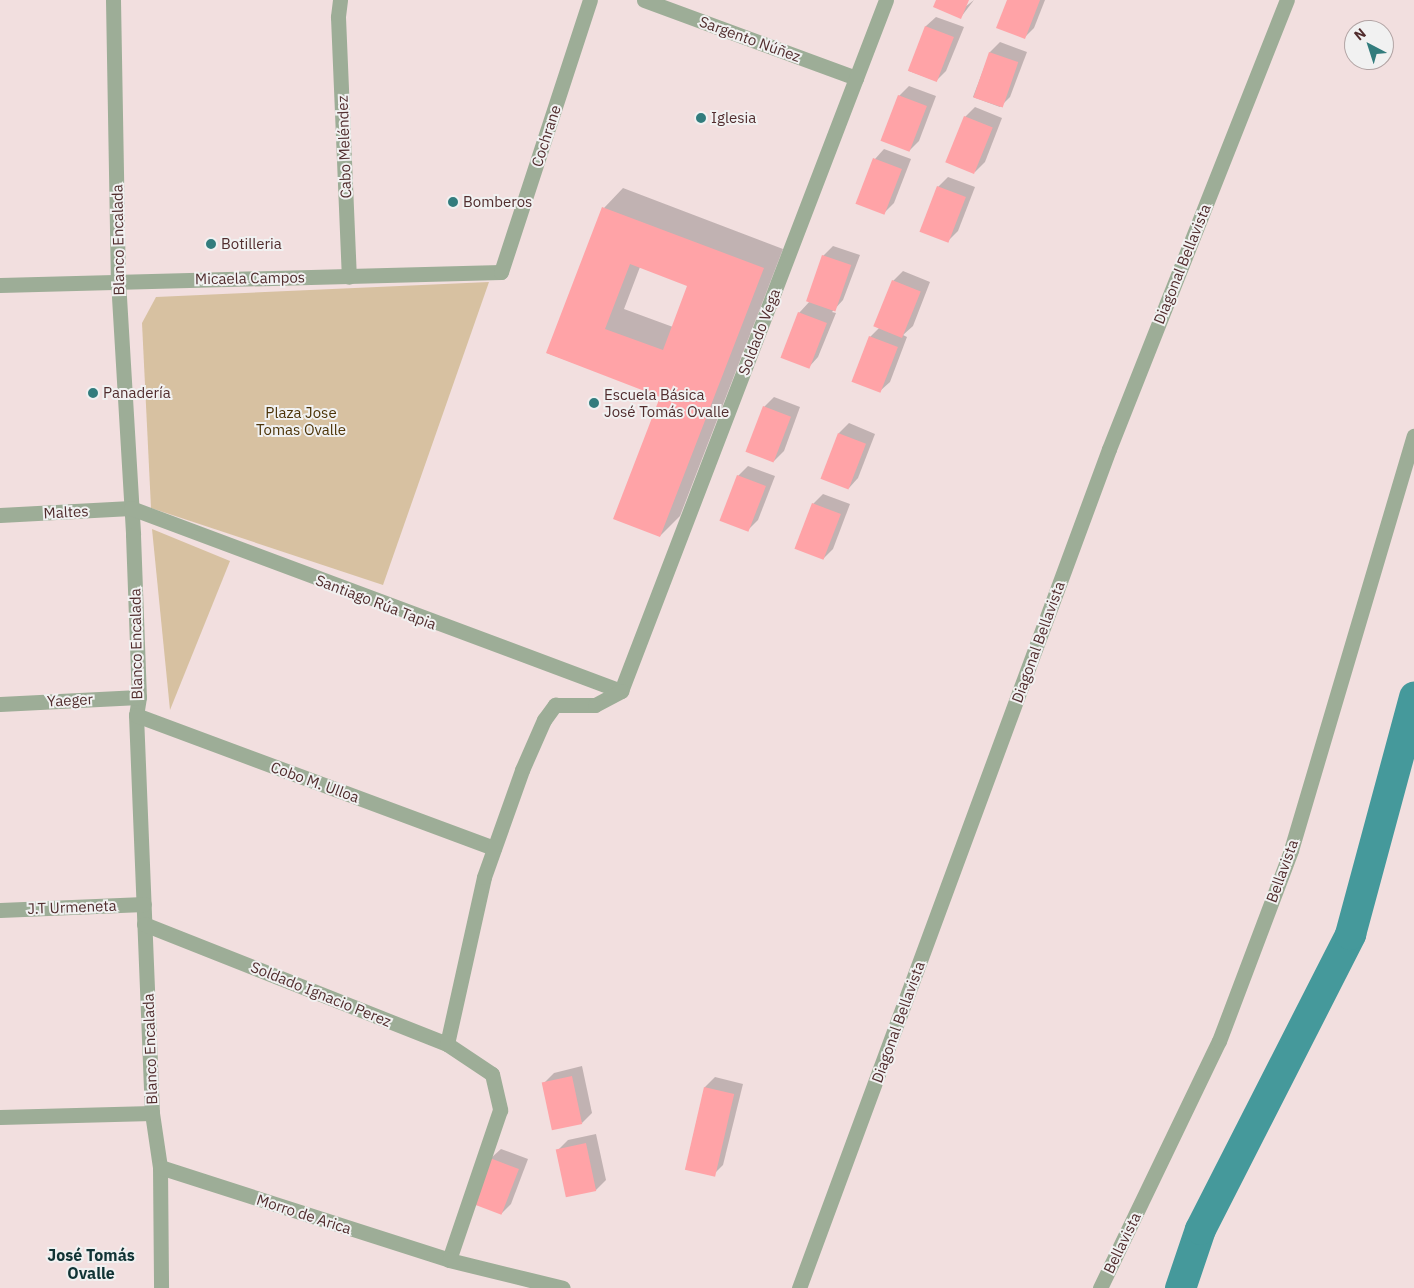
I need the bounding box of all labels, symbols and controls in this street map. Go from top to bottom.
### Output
street label: Sargento Núñez [697,12,803,66]
north arrow [1344,20,1394,70]
text: N [1350,24,1370,44]
street label: Cabo Meléndez [333,95,355,199]
street label: Cochrane [528,103,564,169]
place label: Iglesia [711,109,756,127]
marker: Iglesia [695,112,707,124]
street label: Blanco Encalada [108,184,128,296]
place label: Bomberos [463,193,532,211]
marker: Bomberos [447,196,459,208]
street label: Diagonal Bellavista [1150,201,1214,327]
place label: Botilleria [221,235,282,253]
marker: Botilleria [205,238,217,250]
street label: Micaela Campos [195,268,305,288]
street label: Soldado Vega [734,286,784,378]
place label: Panadería [103,384,171,402]
place label: Escuela Básica José Tomás Ovalle [604,385,729,420]
marker: Panadería [87,387,99,399]
marker: Escuela Básica José Tomás Ovalle [588,397,600,409]
park label: Plaza Jose Tomas Ovalle [256,403,346,438]
street label: Maltes [43,502,89,522]
street label: Santiago Rúa Tapia [313,571,439,633]
street label: Diagonal Bellavista [1008,579,1068,705]
street label: Blanco Encalada [126,588,146,700]
street label: Yaeger [47,690,93,710]
street label: Cobo M. Ulloa [268,758,362,806]
street label: Bellavista [1262,837,1302,905]
street label: J.T Urmeneta [27,896,117,918]
street label: Soldado Ignacio Perez [248,958,394,1030]
street label: Diagonal Bellavista [868,959,928,1085]
street label: Blanco Encalada [139,993,161,1105]
street label: Morro de Arica [254,1190,354,1238]
street label: Bellavista [1100,1210,1144,1276]
district label: José Tomás Ovalle [47,1245,135,1283]

